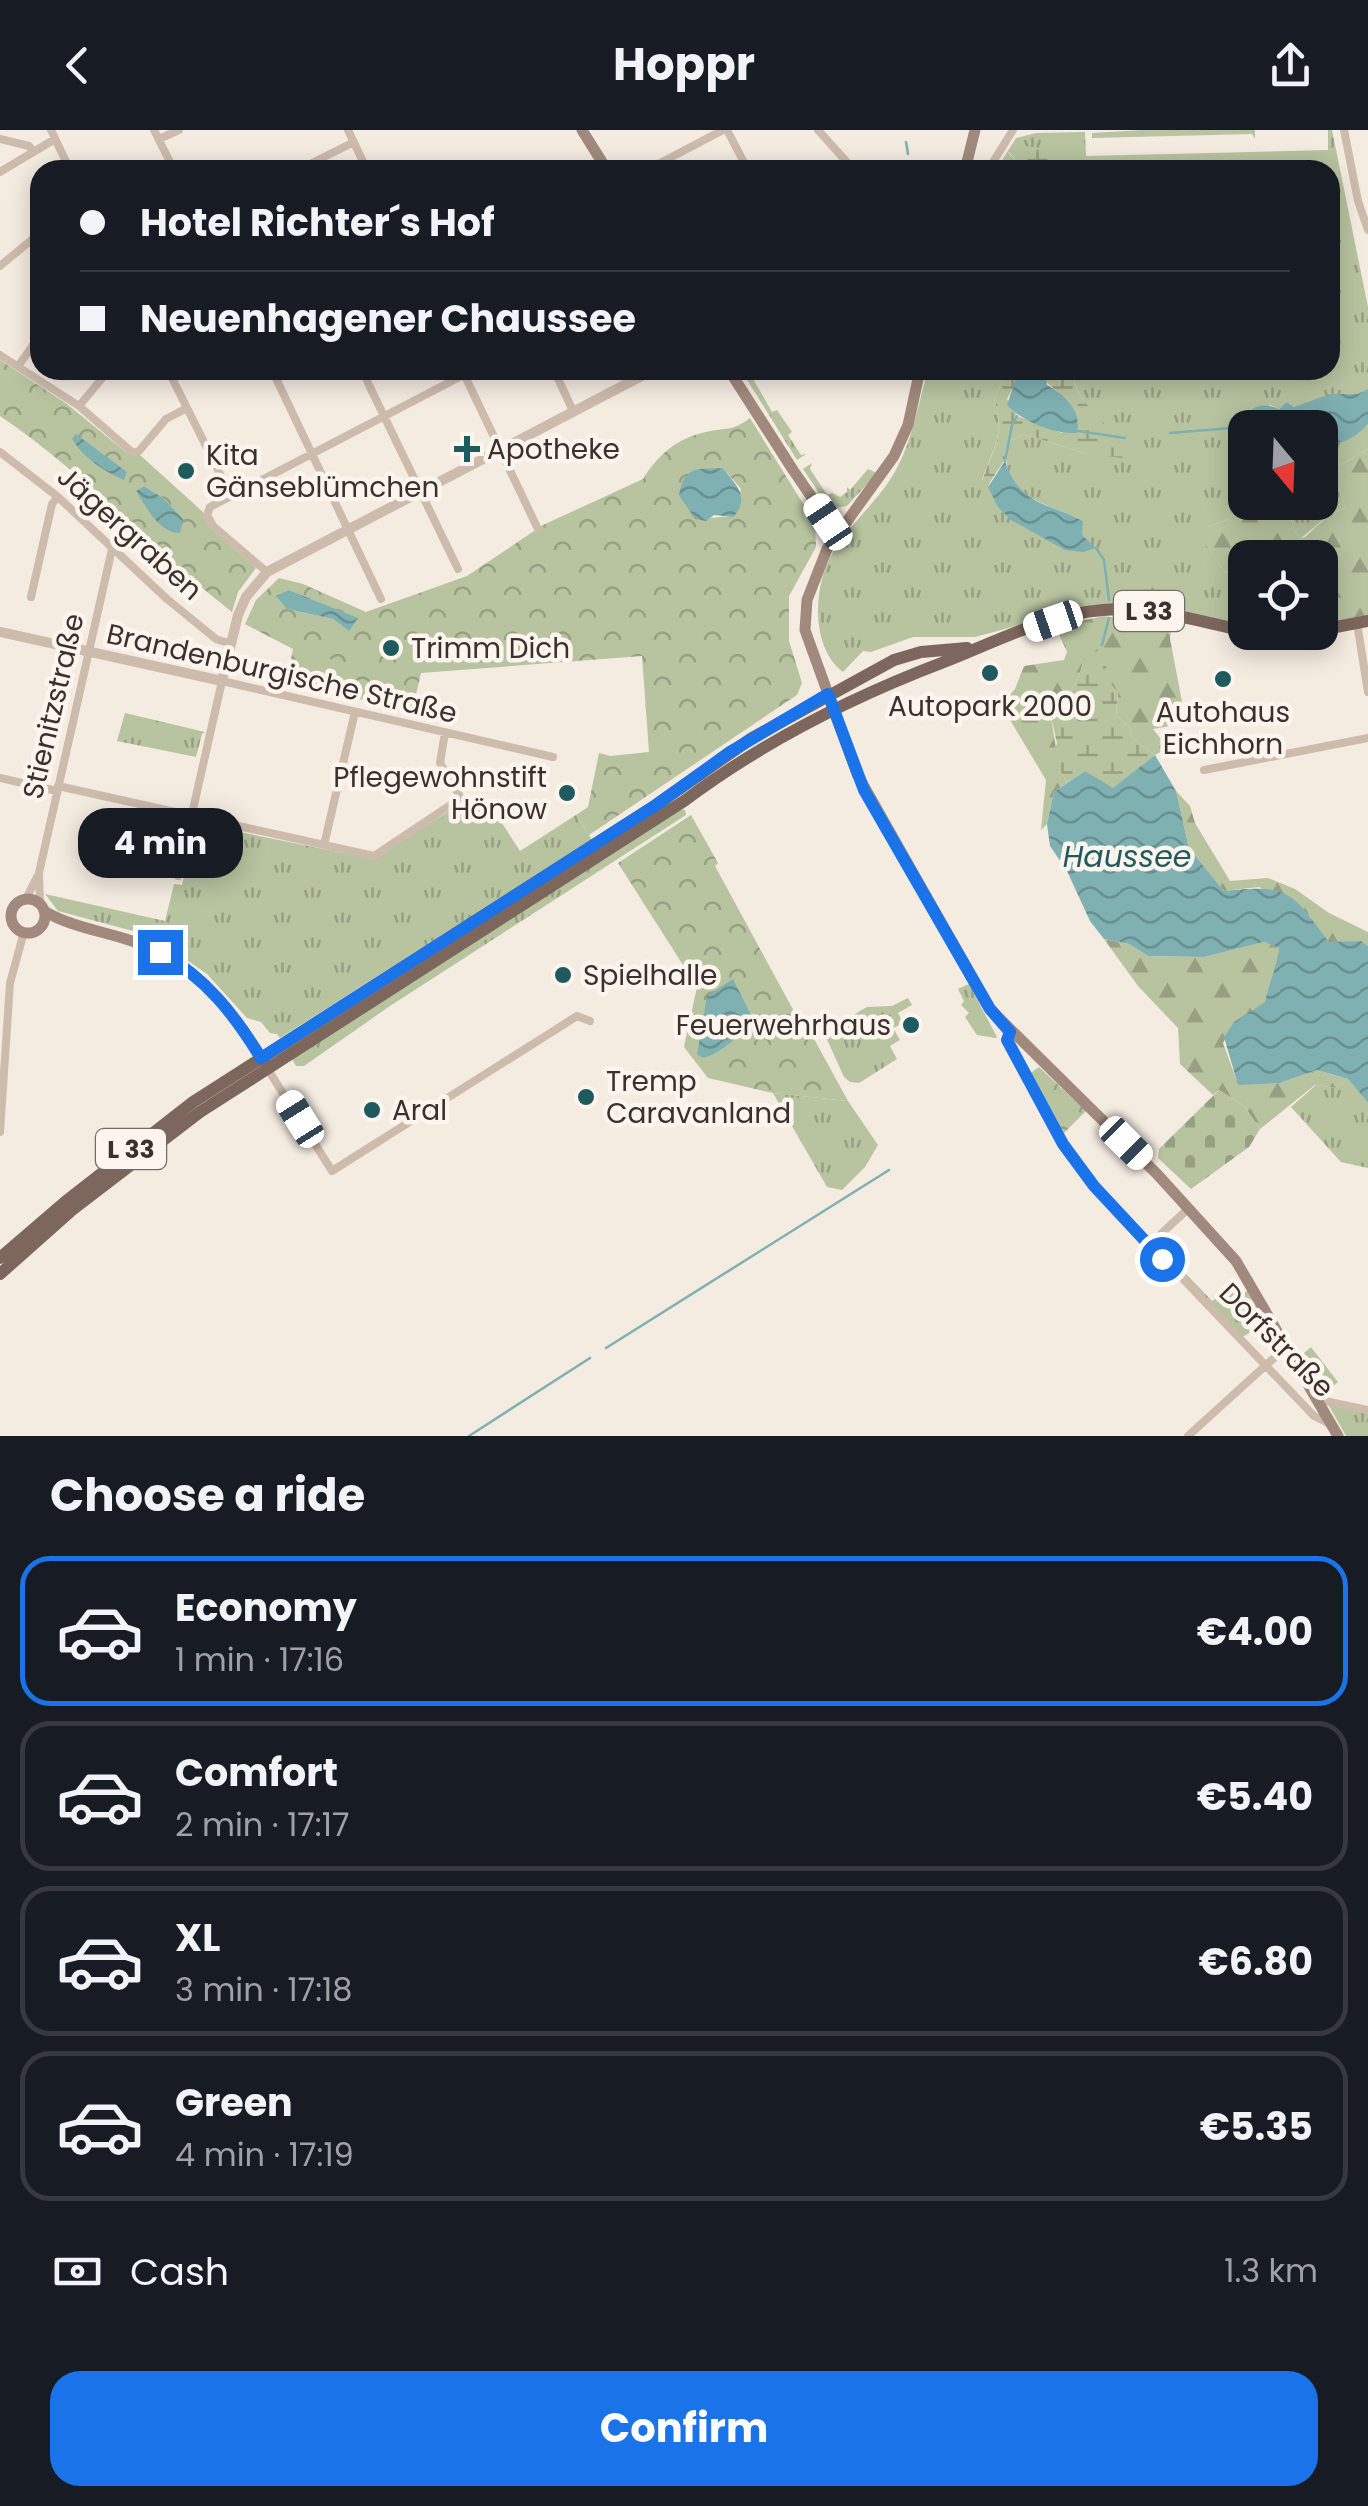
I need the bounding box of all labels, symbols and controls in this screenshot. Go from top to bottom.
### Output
text: Hoppr [613,33,755,96]
icon: back [50,38,105,93]
icon: share [1263,38,1318,93]
text: Hotel Richter´s Hof [140,196,495,249]
text: Neuenhagener Chaussee [140,292,636,345]
north arrow [1228,410,1338,520]
map controls [1228,410,1338,650]
place label: Apotheke [487,430,620,469]
place label: Kita Gänseblümchen [206,436,439,507]
marker: Apotheke [456,438,478,460]
street label: Jägergraben [49,458,211,609]
marker: Kita Gänseblümchen [175,460,197,482]
car [799,489,857,555]
button: locate [1228,540,1338,650]
road number: L 33 [1114,591,1184,631]
car [1020,597,1086,645]
street label: Stienitzstraße [13,610,94,803]
street label: Brandenburgische Straße [103,614,461,733]
place label: Trimm Dich [411,629,570,668]
marker: Trimm Dich [380,637,402,659]
marker: Autopark 2000 [979,662,1001,684]
marker: Autohaus Eichhorn [1212,668,1234,690]
place label: Autopark 2000 [888,687,1092,726]
place label: Autohaus Eichhorn [1156,693,1290,764]
place label: Pflegewohnstift Hönow [333,758,547,829]
marker: Pflegewohnstift Hönow [556,782,578,804]
callout: 4 min [78,807,242,877]
text: 4 min [114,820,207,865]
water label: Haussee [1063,835,1191,878]
route end [138,930,183,975]
place label: Spielhalle [583,956,718,995]
marker: Spielhalle [552,964,574,986]
place label: Feuerwehrhaus [676,1006,891,1045]
marker: Feuerwehrhaus [900,1014,922,1036]
place label: Tremp Caravanland [606,1062,791,1133]
car [271,1086,329,1152]
marker: Tremp Caravanland [575,1086,597,1108]
place label: Aral [392,1091,447,1130]
marker: Aral [361,1099,383,1121]
car [1094,1111,1158,1175]
road number: L 33 [96,1129,166,1169]
route start [1140,1237,1185,1282]
street label: Dorfstraße [1211,1274,1343,1406]
text: Choose a ride [50,1464,365,1527]
text: Economy [175,1581,357,1634]
icon: car [55,1586,145,1676]
text: €4.00 [1197,1605,1313,1658]
text: 1 min · 17:16 [175,1637,344,1682]
text: Comfort [175,1746,338,1799]
icon: car [55,1751,145,1841]
text: €5.40 [1197,1770,1313,1823]
text: 2 min · 17:17 [175,1802,349,1847]
text: XL [175,1911,220,1964]
icon: car [55,1916,145,2006]
text: €6.80 [1198,1935,1313,1988]
text: 3 min · 17:18 [175,1967,353,2012]
text: Green [175,2076,293,2129]
icon: car [55,2081,145,2171]
text: €5.35 [1200,2100,1313,2153]
text: 4 min · 17:19 [175,2132,354,2177]
icon: cash [50,2244,105,2299]
text: Cash [130,2245,229,2298]
text: 1.3 km [1224,2248,1318,2293]
button: Confirm [50,2371,1318,2486]

